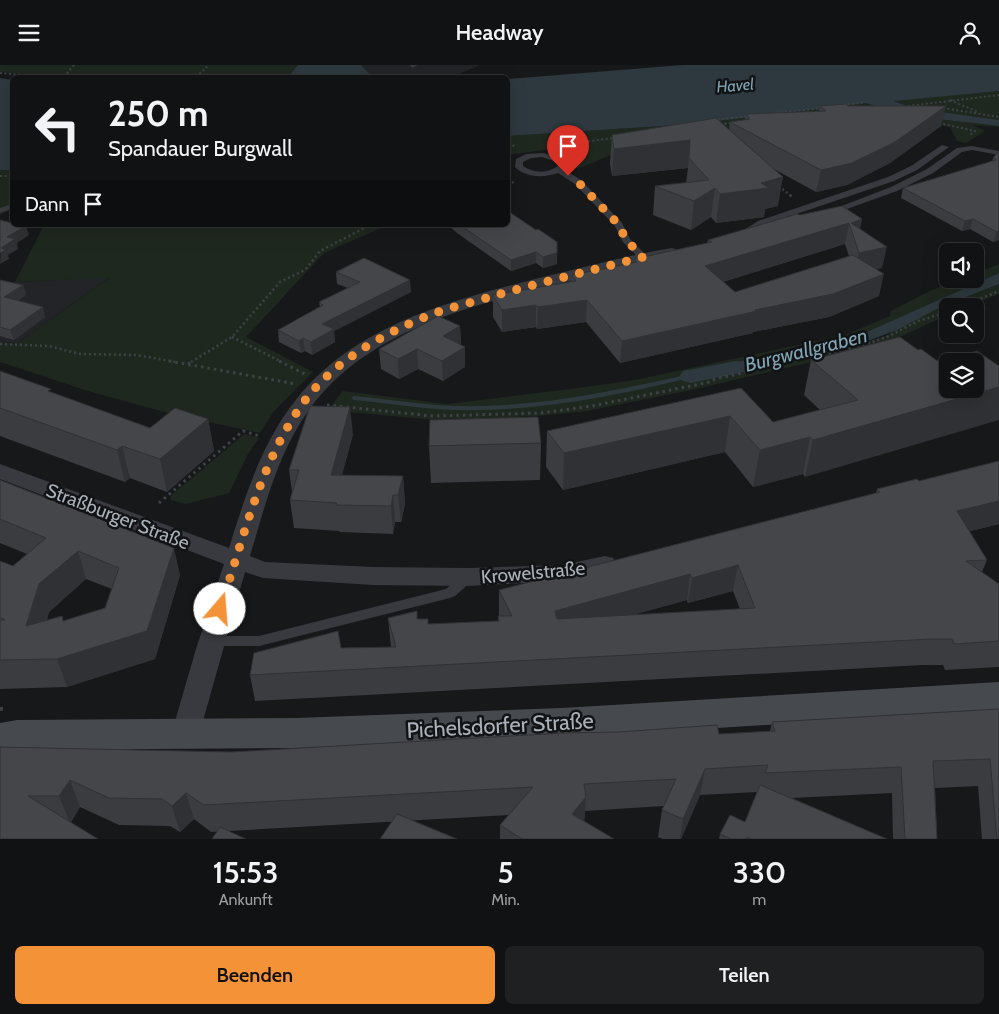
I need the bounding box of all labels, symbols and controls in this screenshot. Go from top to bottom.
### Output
icon: menu [15,19,43,47]
text: Headway [456,19,543,46]
icon: person [956,19,984,47]
water label: Havel [716,74,755,97]
text: 250 m [108,92,208,135]
icon: left [25,95,90,160]
pin [547,125,589,176]
icon: arrive [554,132,582,160]
text: Spandauer Burgwall [108,135,292,162]
icon: arrive [79,190,107,218]
text: Dann [25,193,69,216]
map controls [939,243,984,398]
button: sound [939,243,984,288]
button: search [939,298,984,343]
water label: Burgwallgraben [742,323,870,377]
button: layers [939,353,984,398]
street label: Straßburger Straße [43,479,193,554]
street label: Krowelstraße [480,556,586,589]
position arrow [193,582,245,634]
street label: Pichelsdorfer Straße [406,707,594,744]
text: 15:53 [213,854,278,891]
text: 5 [497,854,514,891]
text: 330 [733,854,786,891]
text: Ankunft [219,890,273,909]
text: Min. [491,890,520,909]
text: m [752,890,766,909]
button: Beenden [15,946,495,1004]
button: Teilen [505,946,984,1004]

